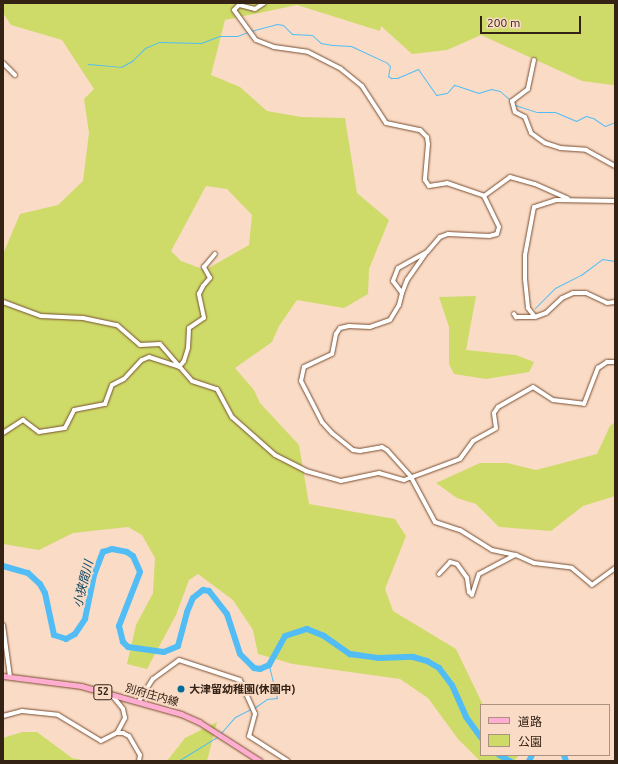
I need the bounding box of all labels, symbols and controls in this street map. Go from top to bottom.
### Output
scale bar [482,8,583,34]
text: 200 m [487,16,520,29]
water label: 小狭間川 [70,559,96,609]
street label: 別府庄内線 [124,681,180,709]
place label: 大津留幼稚園(休園中) [189,682,296,696]
road number: 52 [93,684,113,700]
marker: 大津留幼稚園(休園中) [176,684,186,694]
legend [480,704,610,756]
text: 道路 [518,715,542,728]
text: 公園 [518,735,542,748]

